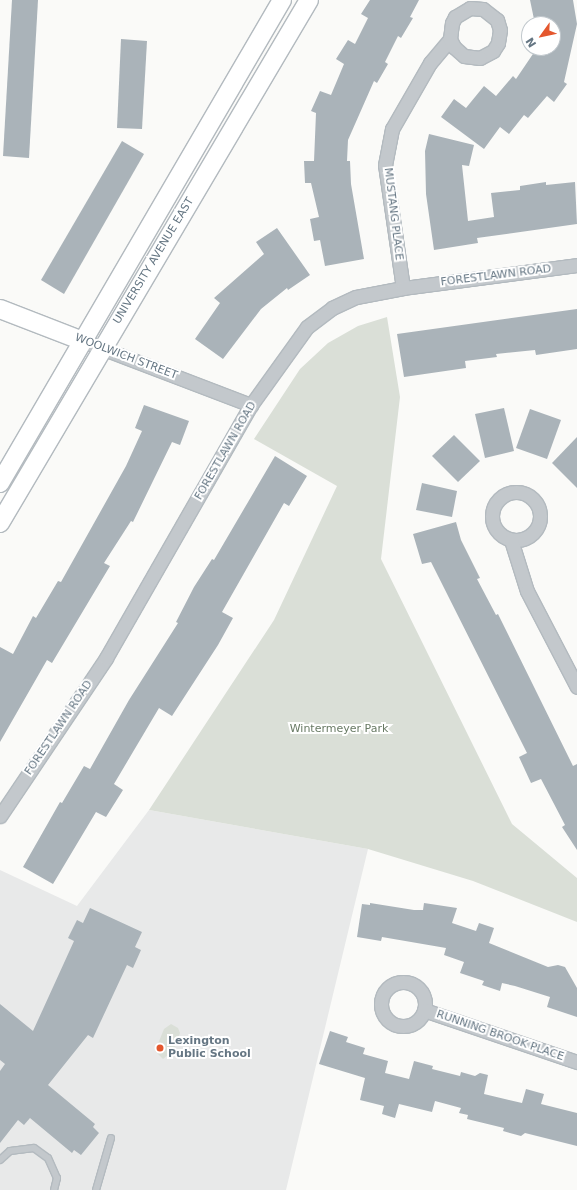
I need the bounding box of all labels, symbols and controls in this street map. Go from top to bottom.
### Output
north arrow [521,16,561,56]
text: N [523,35,539,50]
street label: MUSTANG PLACE [381,167,405,261]
street label: UNIVERSITY AVENUE EAST [111,195,197,327]
street label: FORESTLAWN ROAD [440,263,552,289]
street label: WOOLWICH STREET [73,331,179,383]
street label: FORESTLAWN ROAD [192,400,260,502]
street label: FORESTLAWN ROAD [22,678,96,778]
park label: Wintermeyer Park [290,722,388,736]
street label: RUNNING BROOK PLACE [435,1008,565,1064]
place label: Lexington Public School [168,1035,251,1061]
marker: Lexington Public School [155,1043,165,1053]

